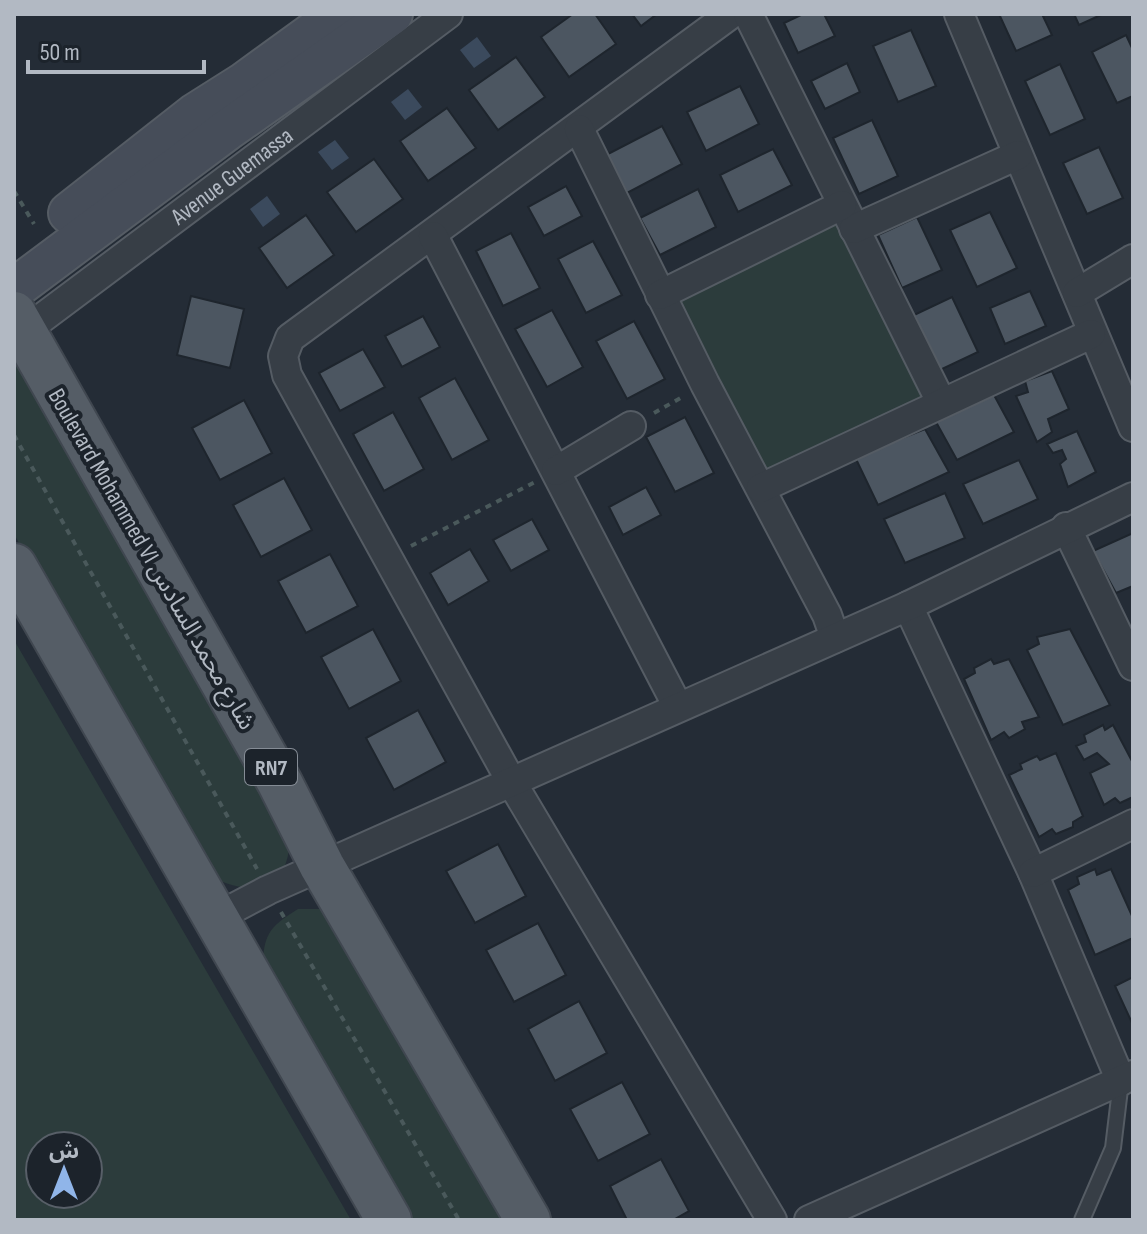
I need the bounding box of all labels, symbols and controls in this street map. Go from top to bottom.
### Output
scale bar [28,24,204,74]
text: 50 m [40,38,80,67]
street label: Avenue Guemassa [164,121,299,232]
street label: Boulevard Mohammed VI شارع محمد السادس [40,383,261,736]
road number: RN7 [245,749,297,785]
north arrow [24,1130,104,1210]
text: ش [49,1138,79,1165]

